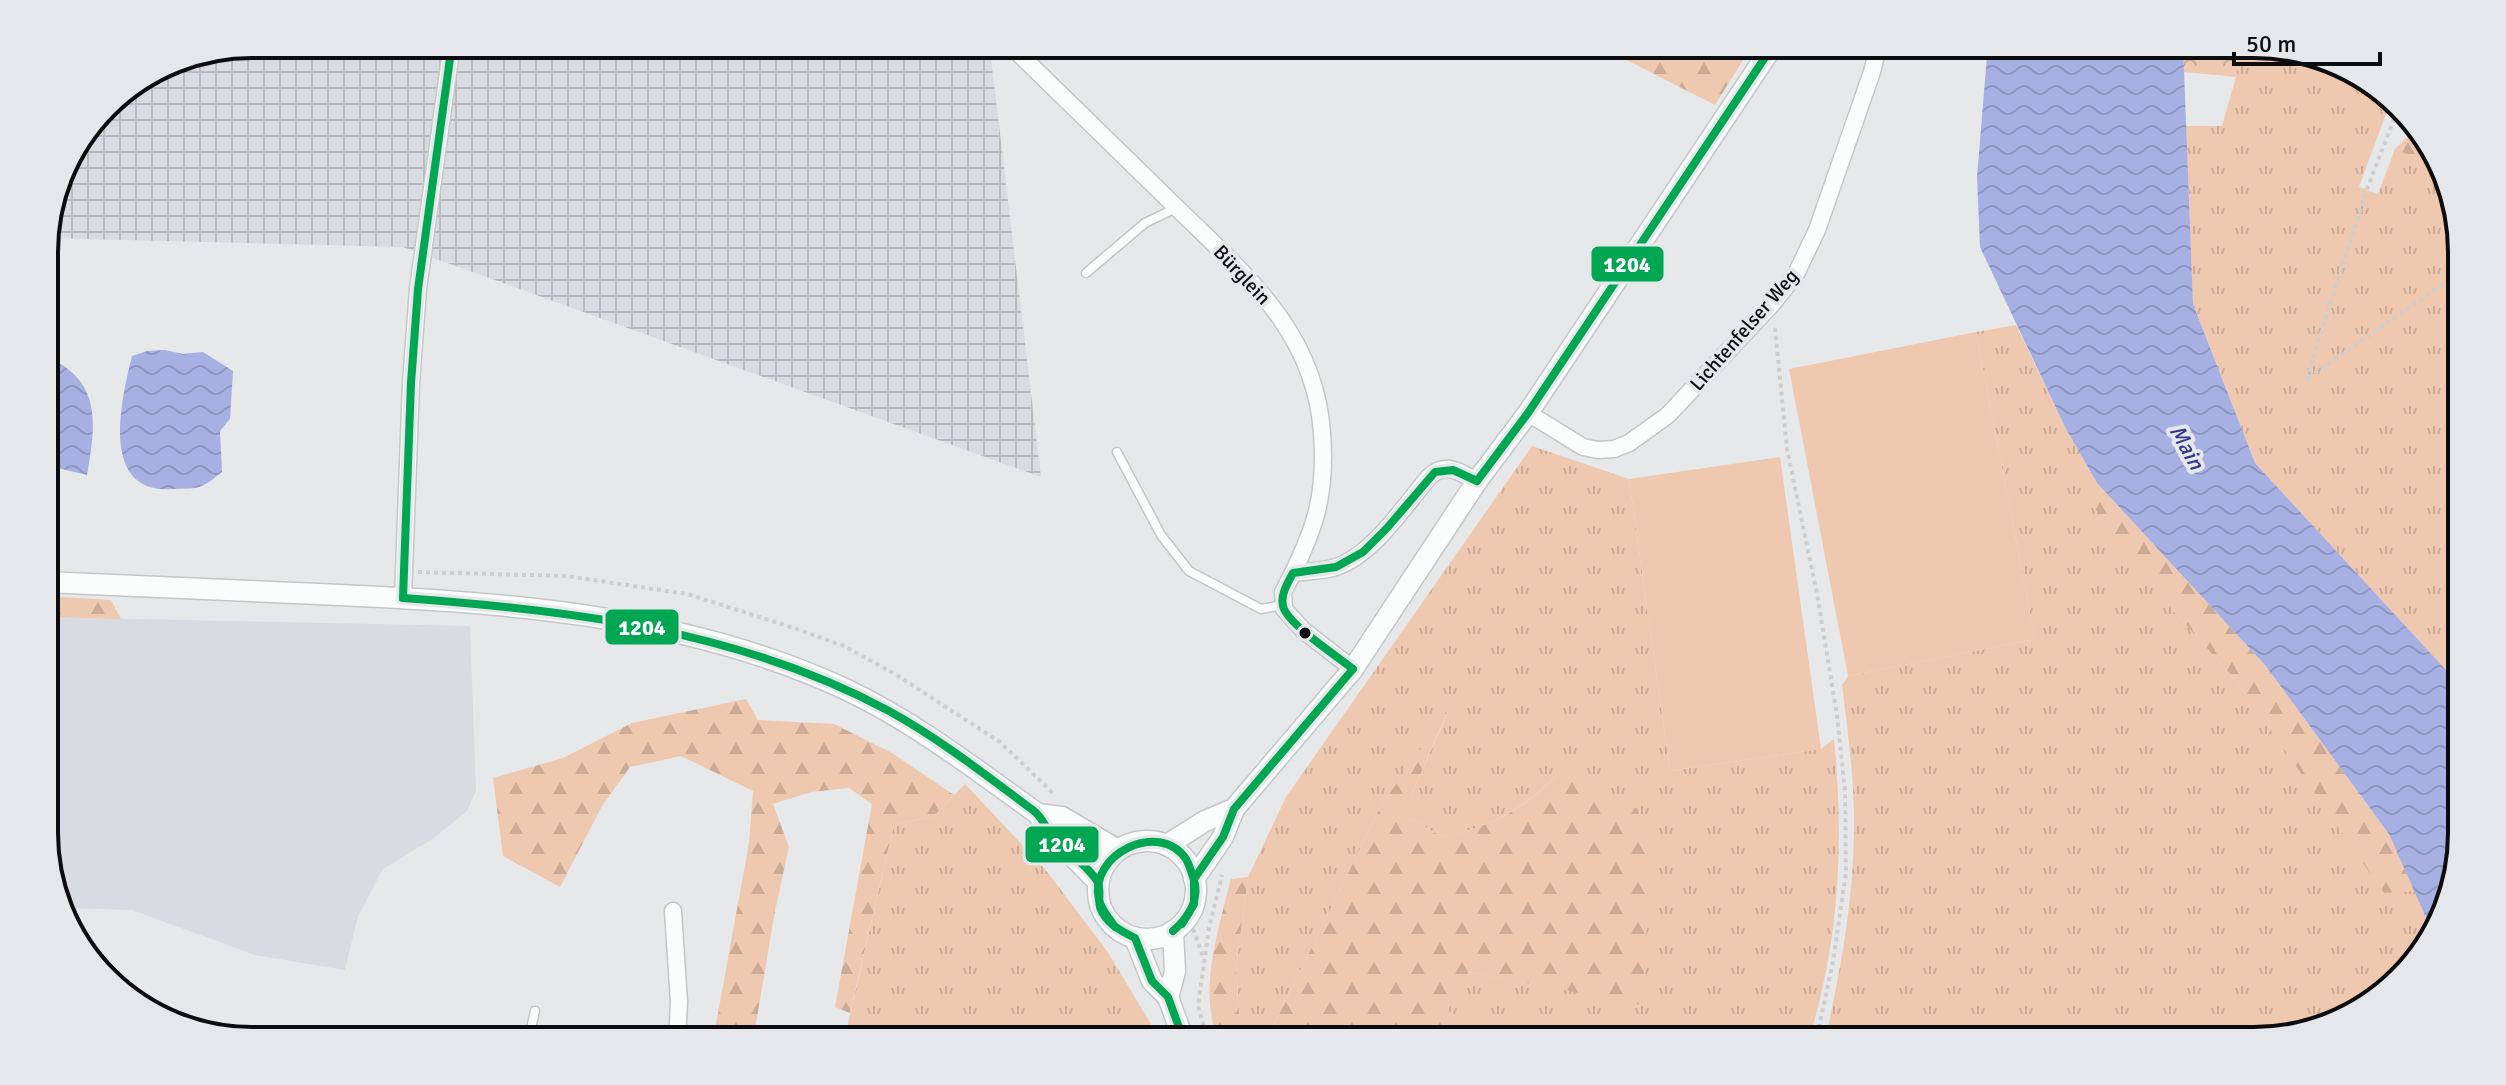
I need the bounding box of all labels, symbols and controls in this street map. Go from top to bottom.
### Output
scale bar [2234,16,2380,66]
text: 50 m [2246,29,2296,59]
street label: Bürglein [1208,240,1276,310]
line badge: 1204 [1590,245,1665,283]
text: 1204 [1603,251,1651,278]
street label: Lichtenfelser Weg [1684,264,1804,396]
water label: Main [2164,420,2211,475]
line badge: 1204 [604,608,680,646]
text: 1204 [618,614,666,641]
unlabelled marker [1297,625,1313,641]
line badge: 1204 [1024,825,1100,864]
text: 1204 [1038,831,1086,858]

